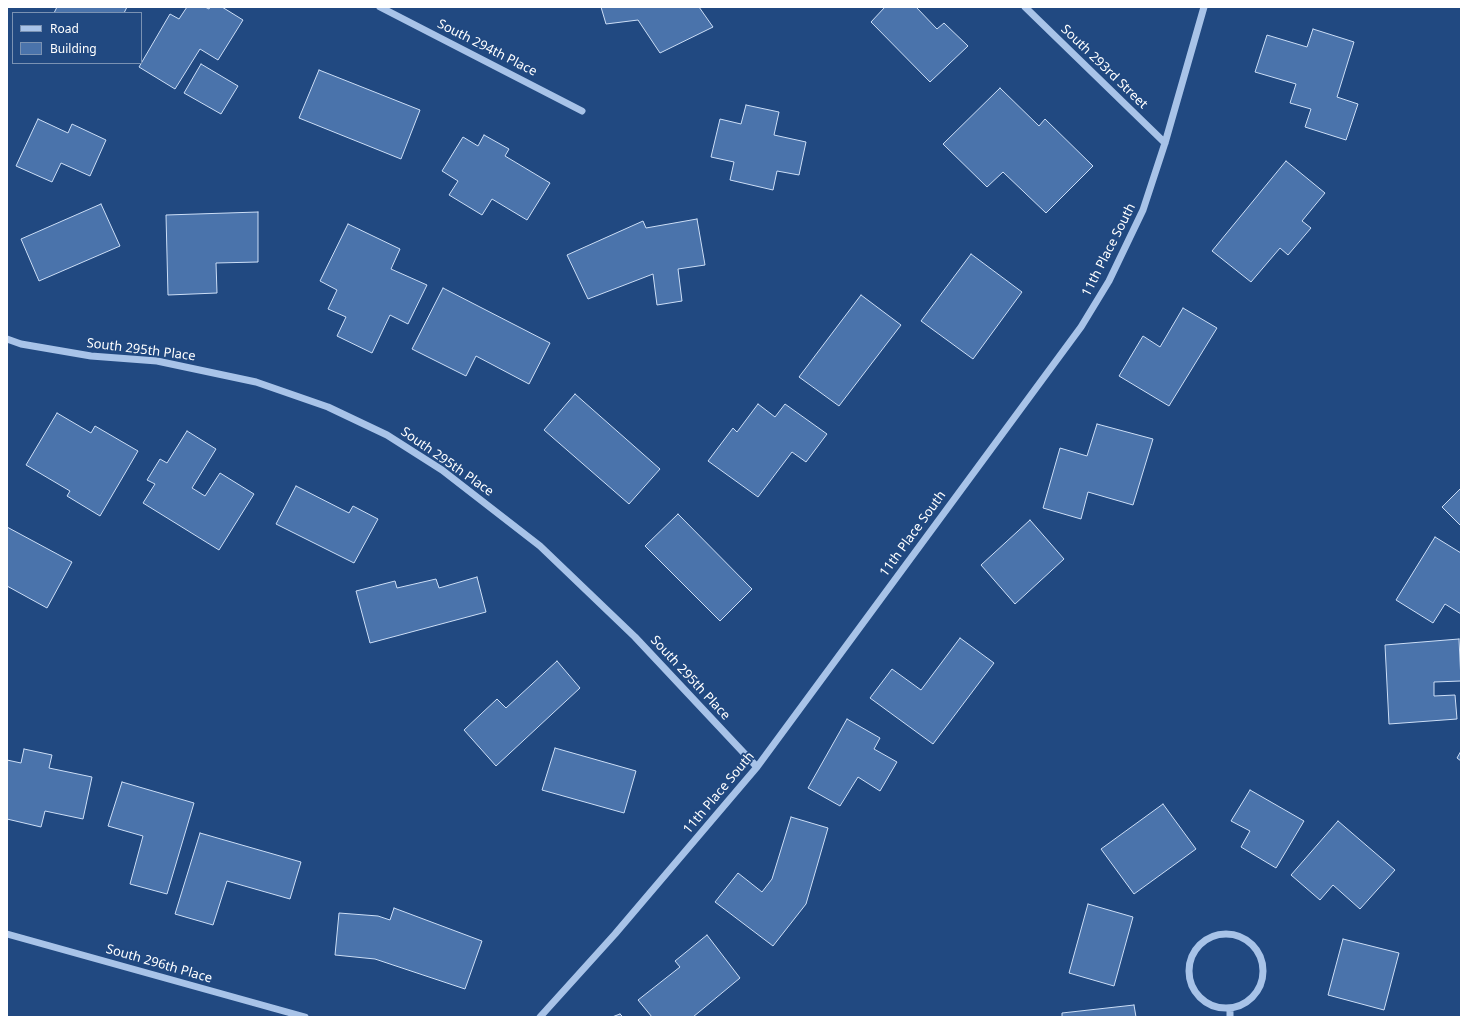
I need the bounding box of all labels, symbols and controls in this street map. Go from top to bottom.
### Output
legend [12,12,142,64]
street label: South 294th Place [435,16,539,80]
text: Road [50,20,79,37]
street label: South 293rd Street [1057,22,1151,112]
text: Building [50,40,97,57]
street label: 11th Place South [1079,201,1139,299]
street label: South 295th Place [86,336,196,364]
street label: South 295th Place [398,424,496,500]
street label: 11th Place South [877,488,949,580]
street label: South 295th Place [647,633,733,723]
street label: 11th Place South [680,749,758,837]
street label: South 296th Place [104,941,214,987]

